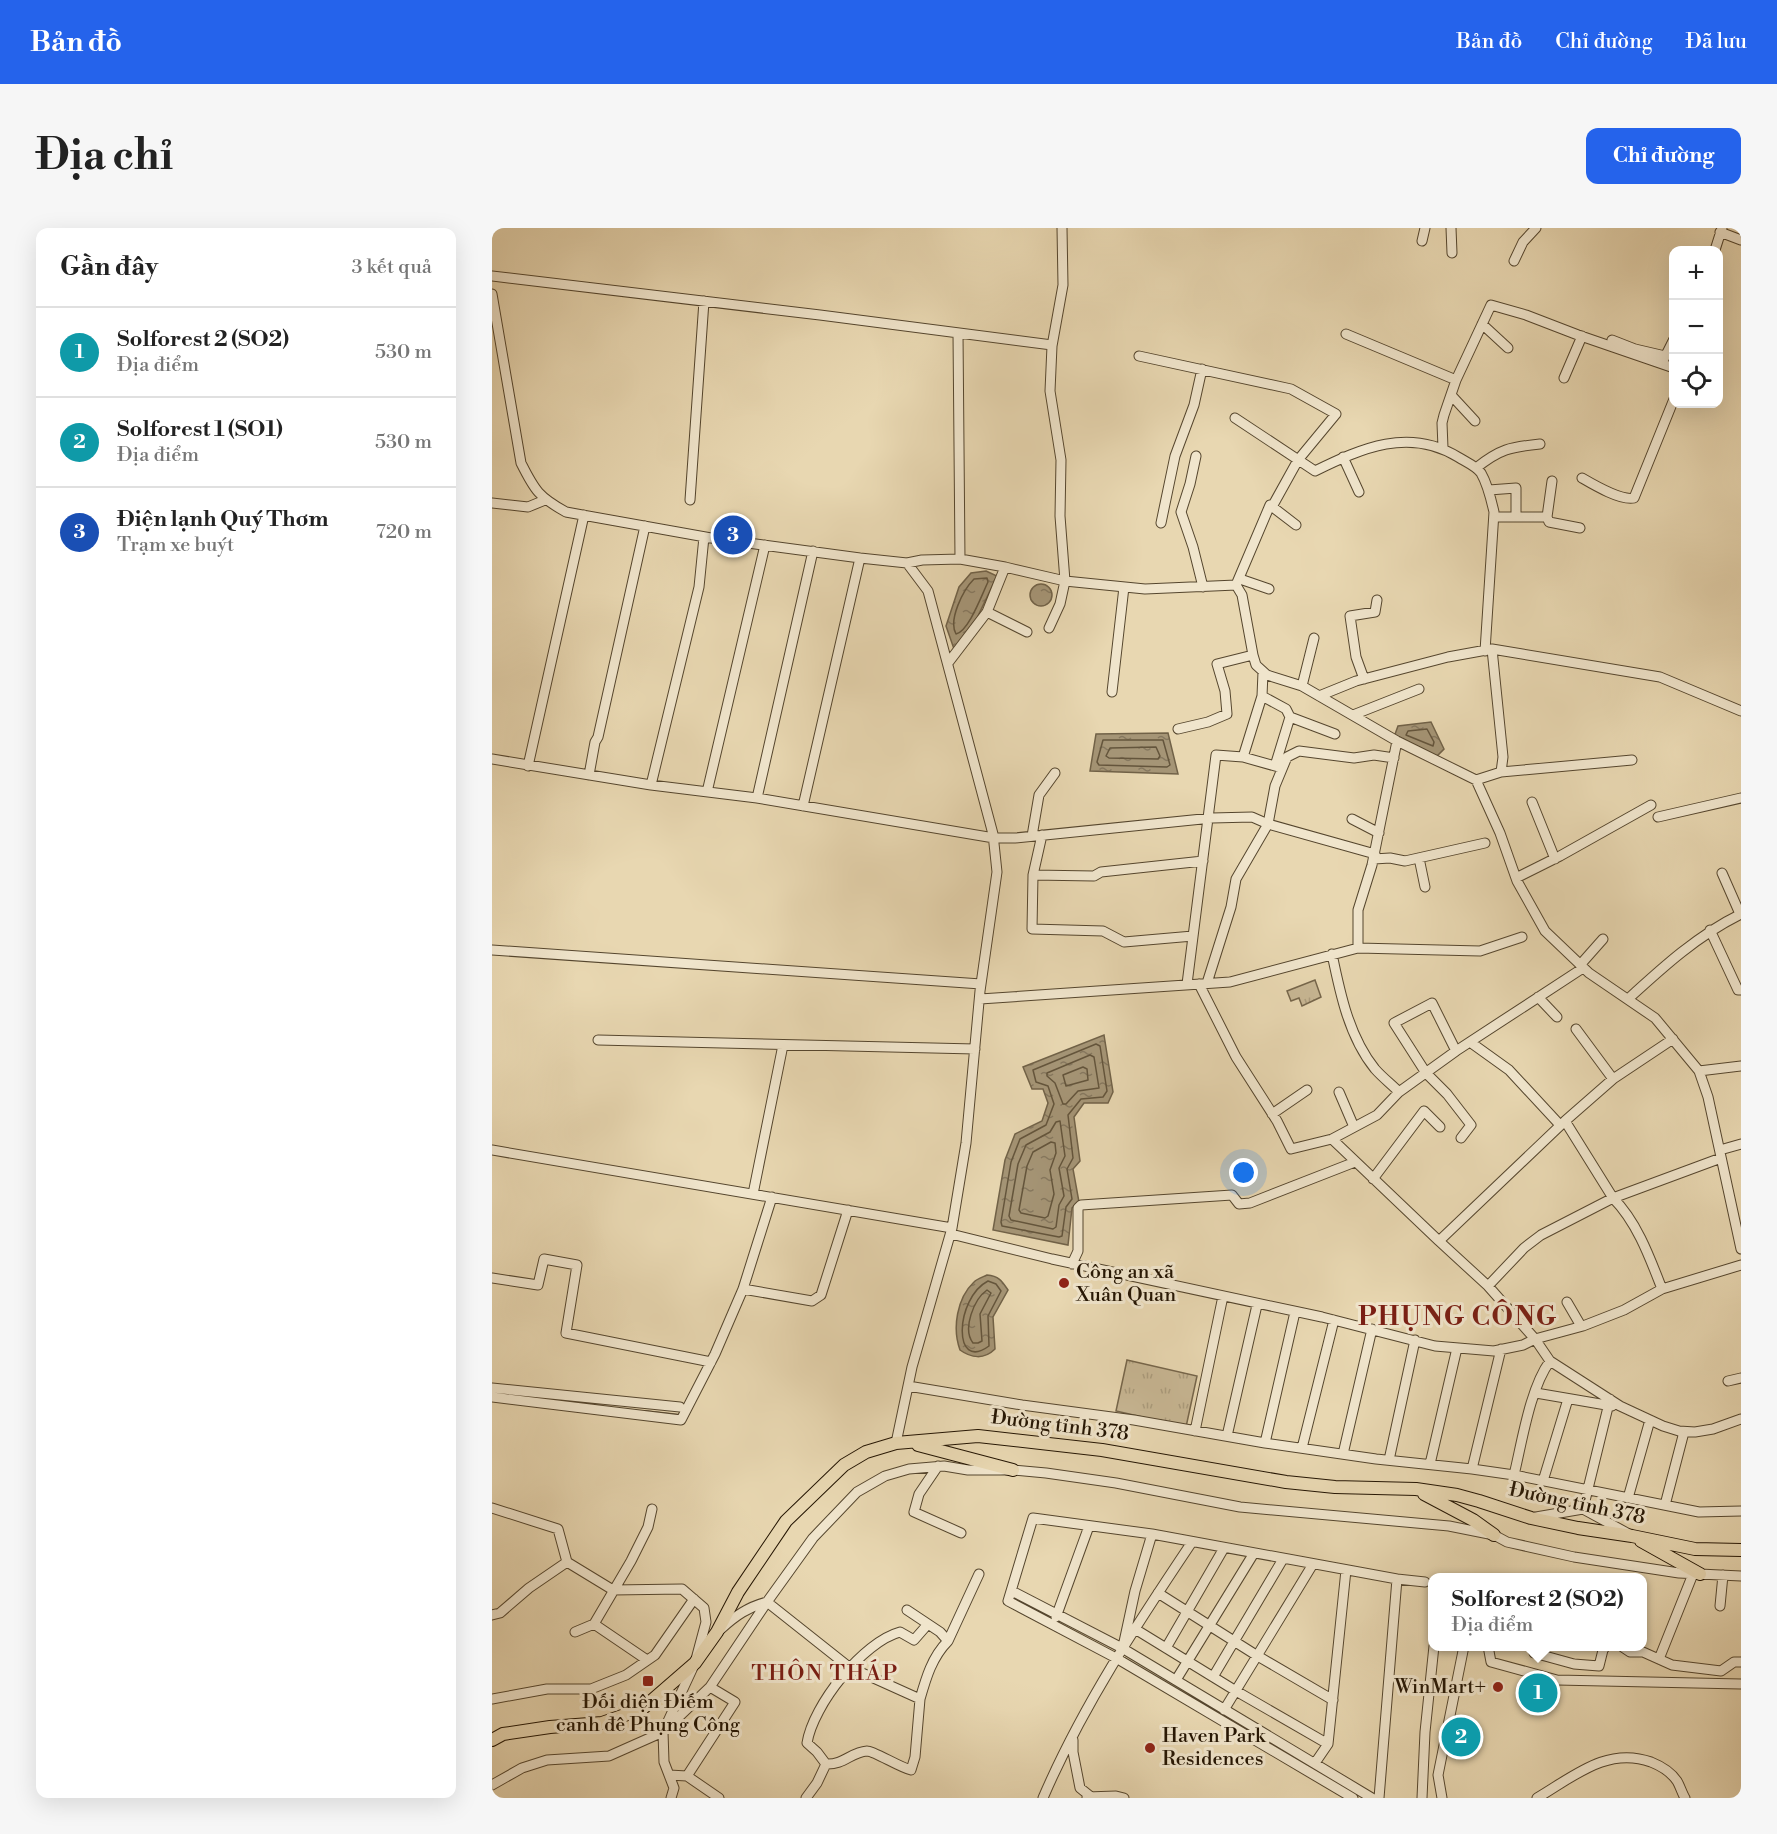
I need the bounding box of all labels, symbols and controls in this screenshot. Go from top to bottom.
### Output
text: Bản đồ [30,25,122,60]
text: Bản đồ [1456,29,1522,55]
text: Chỉ đường [1555,29,1653,55]
text: Đã lưu [1686,29,1747,55]
button: Chỉ đường [1586,128,1741,184]
text: Địa chỉ [36,130,173,183]
map controls [1669,246,1723,408]
button: + [1669,246,1723,300]
text: Gần đây [60,251,158,283]
text: 3 kết quả [351,255,432,280]
button: − [1669,300,1723,354]
text: Solforest 2 (SO2) [117,326,289,353]
text: 1 [75,340,84,365]
text: 530 m [375,340,432,365]
text: Địa điểm [117,353,199,378]
button: locate [1669,354,1723,408]
text: Solforest 1 (SO1) [117,416,283,443]
text: 2 [73,430,86,455]
text: 530 m [375,430,432,455]
text: Địa điểm [117,443,199,468]
text: Điện lạnh Quý Thơm [117,506,329,533]
pin: 3 [714,512,752,558]
text: 3 [73,520,86,545]
text: 720 m [376,520,432,545]
text: Trạm xe buýt [117,533,234,558]
your location [1229,1158,1258,1187]
place label: Công an xã Xuân Quan [1075,1260,1176,1308]
marker: Công an xã Xuân Quan [1057,1276,1071,1290]
district label: PHỤNG CÔNG [1358,1299,1558,1333]
street label: Đường tỉnh 378 [990,1405,1130,1447]
street label: Đường tỉnh 378 [1507,1477,1647,1531]
popup [1428,1573,1647,1651]
text: Solforest 2 (SO2) [1451,1586,1624,1613]
text: Địa điểm [1451,1613,1533,1638]
district label: THÔN THÁP [751,1658,899,1687]
pin: 1 [1518,1670,1558,1716]
marker: Đối diện Điếm canh đê Phụng Công [641,1674,655,1688]
place label: WinMart+ [1393,1675,1486,1700]
marker: WinMart+ [1491,1680,1505,1694]
place label: Đối diện Điếm canh đê Phụng Công [556,1690,741,1738]
pin: 2 [1442,1714,1480,1760]
place label: Haven Park Residences [1162,1724,1267,1772]
marker: Haven Park Residences [1143,1741,1157,1755]

